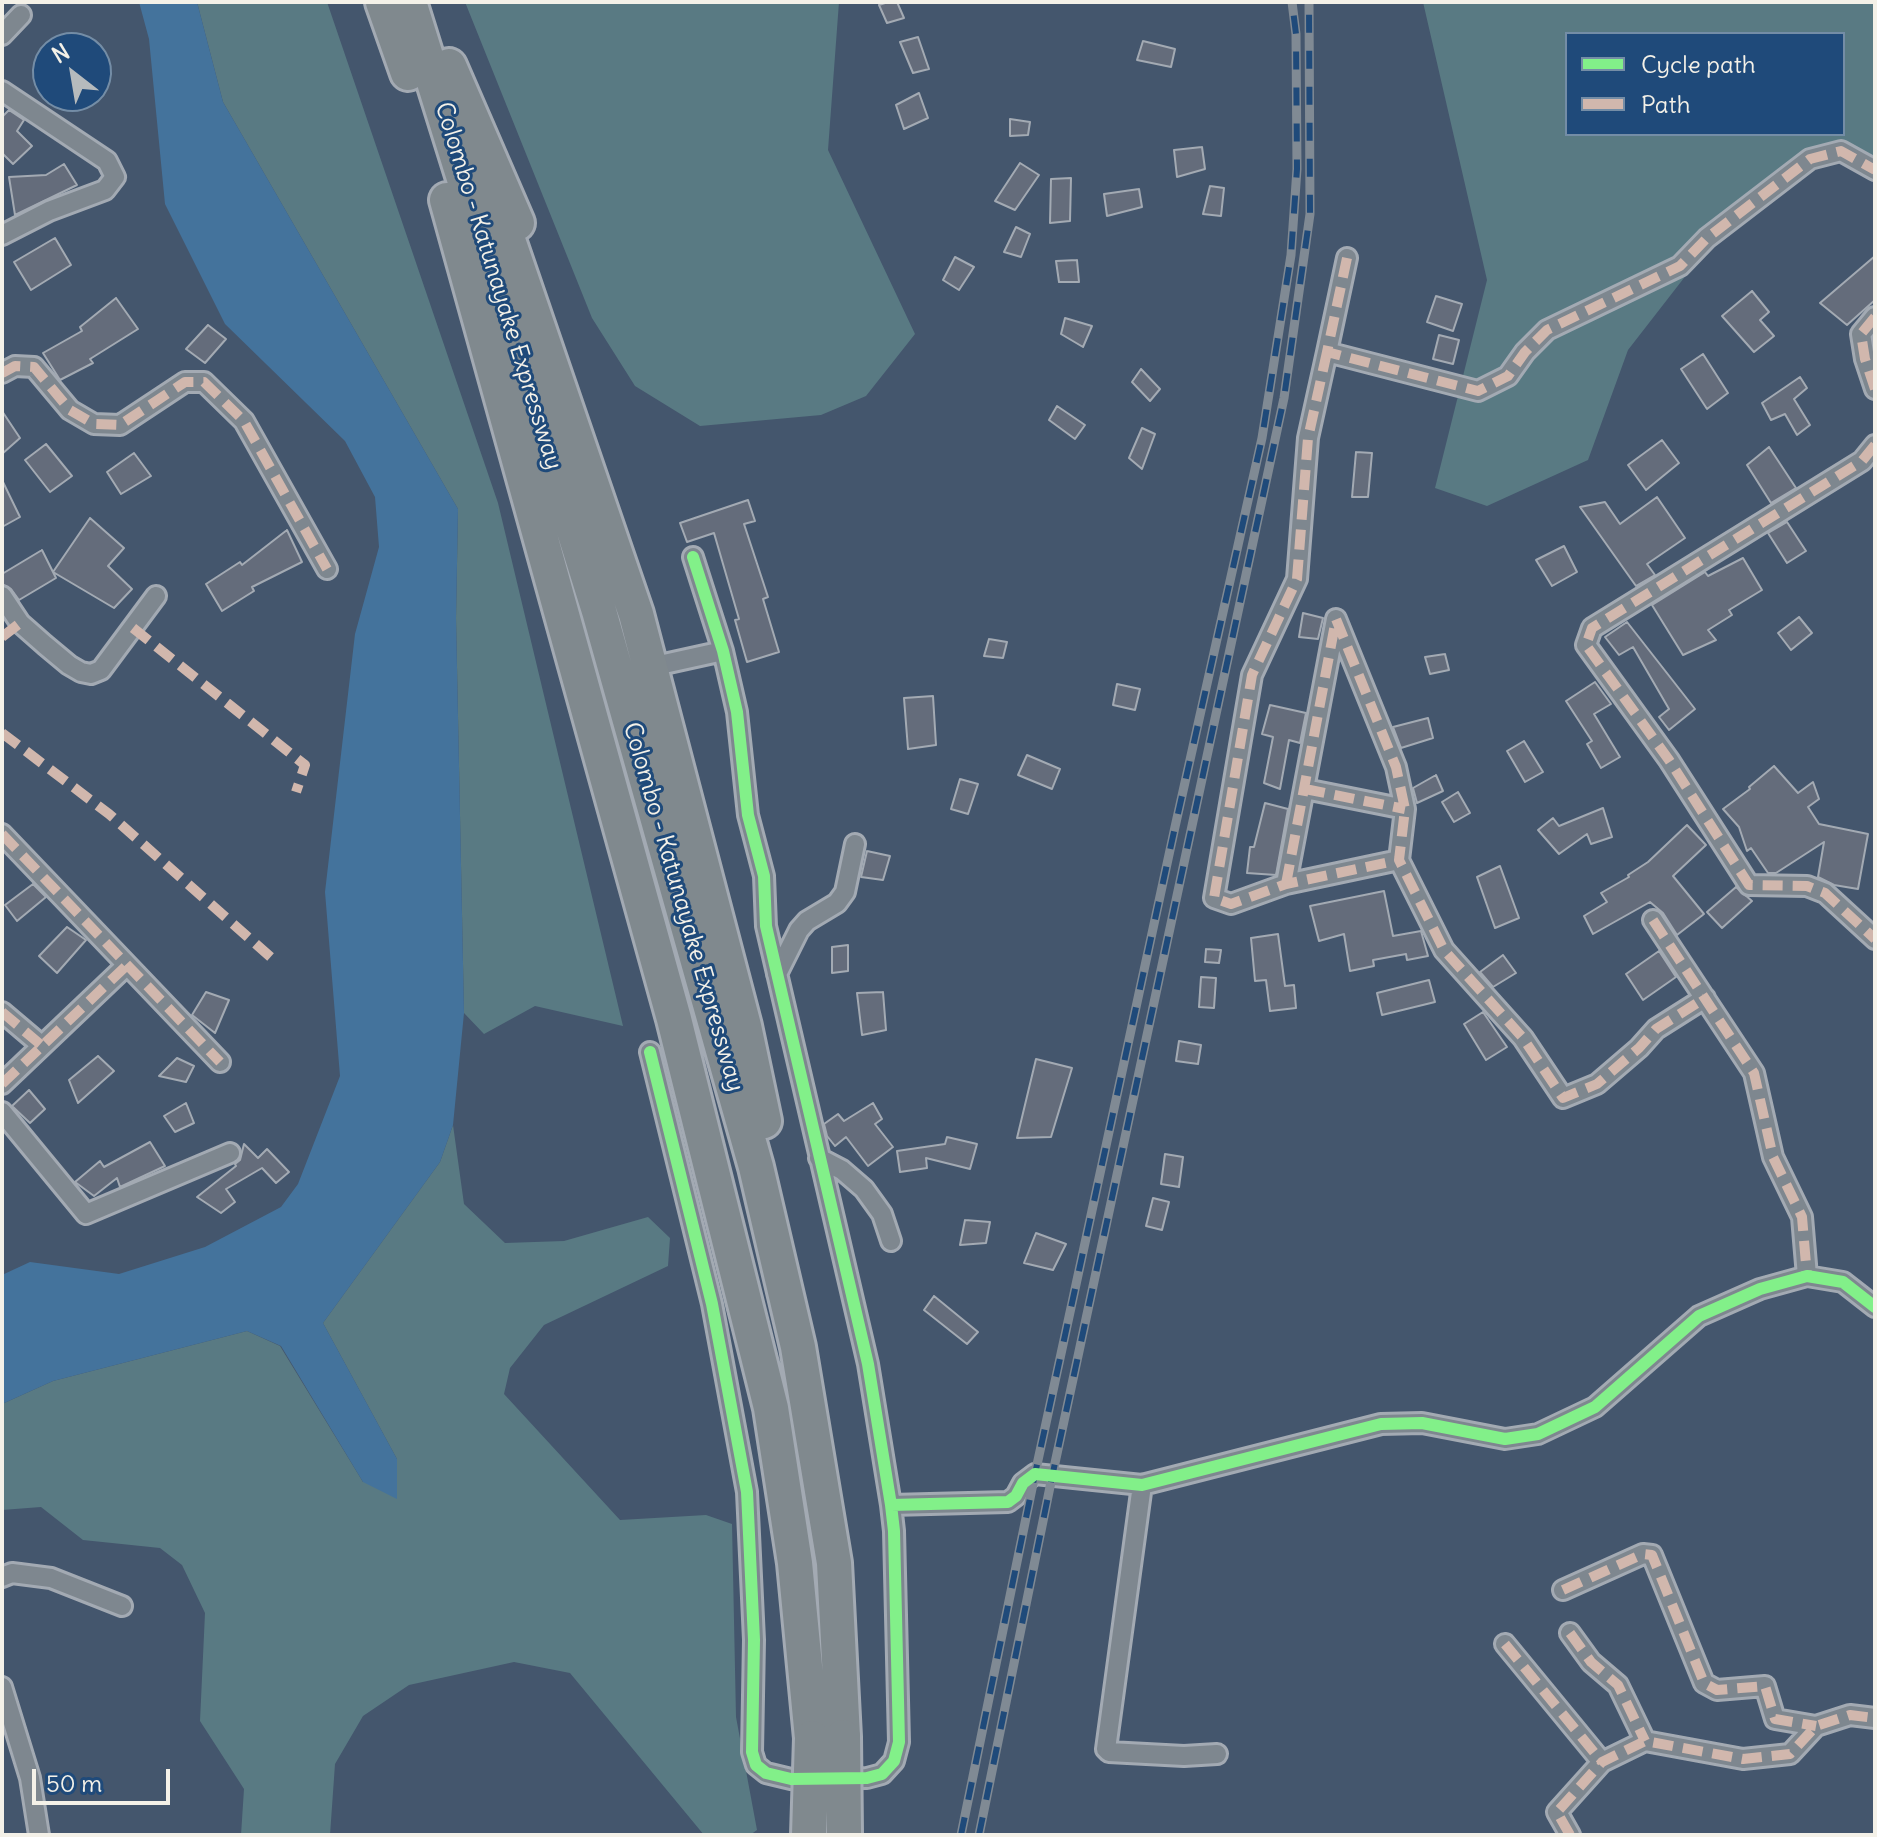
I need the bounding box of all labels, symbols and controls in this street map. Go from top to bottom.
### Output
north arrow [32,32,112,112]
legend [1565,32,1845,136]
text: N [47,37,74,69]
text: Cycle path [1641,49,1756,79]
text: Path [1641,89,1691,119]
street label: Colombo - Katunayake Expressway [428,99,568,473]
street label: Colombo - Katunayake Expressway [616,719,750,1095]
scale bar [36,1753,174,1803]
text: 50 m [46,1768,102,1798]

